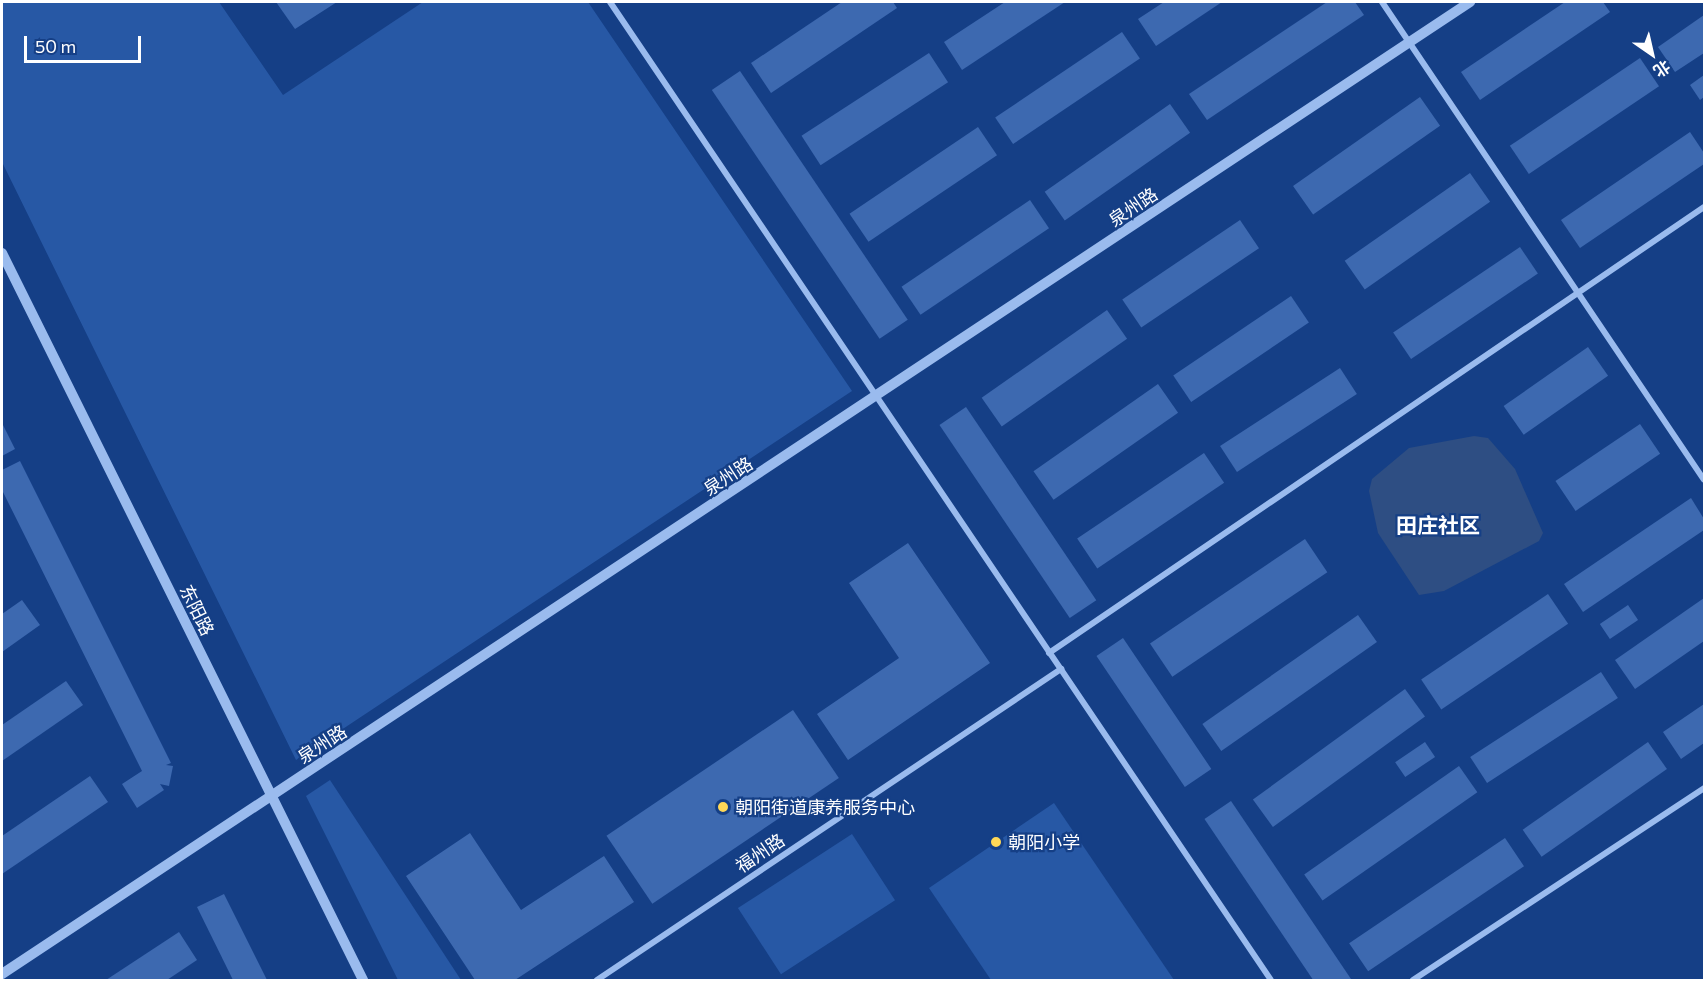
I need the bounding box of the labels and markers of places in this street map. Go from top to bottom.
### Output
place label: 朝阳街道康养服务中心 [735,796,915,818]
marker: 朝阳街道康养服务中心 [716,800,730,814]
place label: 朝阳小学 [1008,831,1080,853]
marker: 朝阳小学 [989,835,1003,849]

